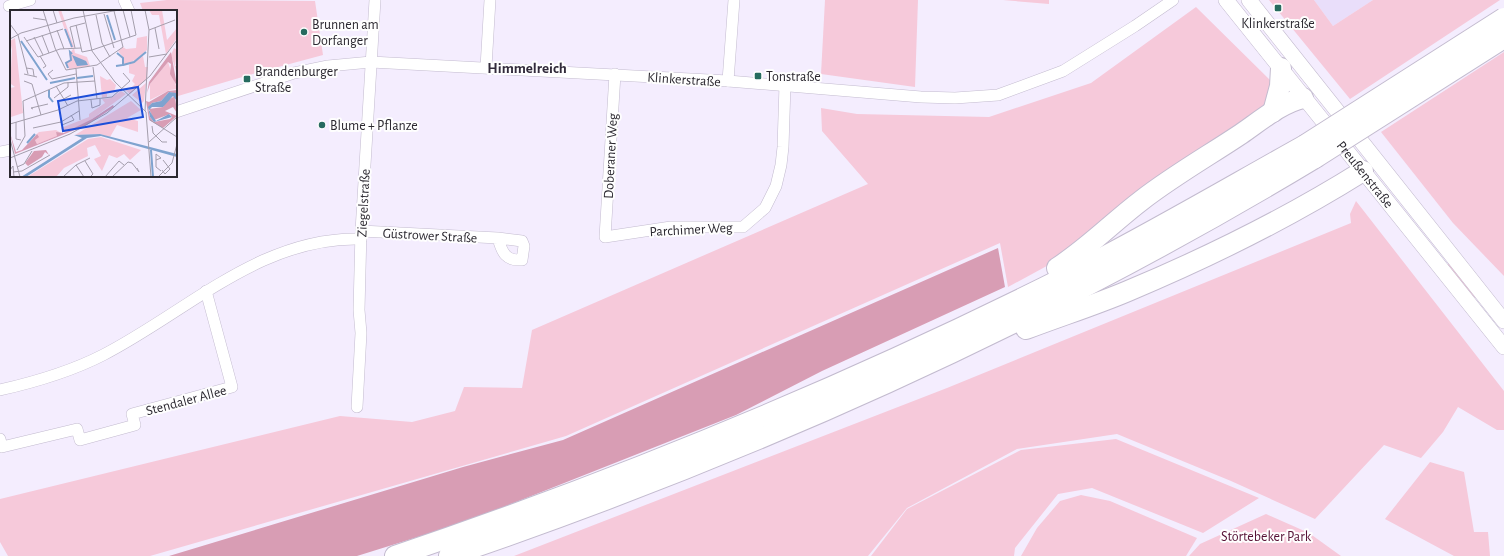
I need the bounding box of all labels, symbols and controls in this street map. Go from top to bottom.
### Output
marker: Klinkerstraße [1273,3,1283,13]
inset map [10,10,177,177]
place label: Klinkerstraße [1241,17,1315,31]
place label: Brunnen am Dorfanger [312,18,379,48]
marker: Brunnen am Dorfanger [299,27,309,37]
district label: Himmelreich [487,61,567,76]
place label: Brandenburger Straße [255,65,338,95]
street label: Klinkerstraße [647,70,721,90]
place label: Tonstraße [766,70,821,84]
marker: Tonstraße [753,71,763,81]
marker: Brandenburger Straße [242,74,252,84]
street label: Doberaner Weg [602,113,620,199]
place label: Blume + Pflanze [330,119,418,133]
marker: Blume + Pflanze [317,120,327,130]
street label: Preußenstraße [1334,139,1396,211]
street label: Ziegelstraße [355,168,373,238]
street label: Parchimer Weg [649,221,733,239]
street label: Güstrower Straße [382,227,478,245]
street label: Stendaler Allee [144,383,228,418]
park label: Störtebeker Park [1221,530,1312,544]

